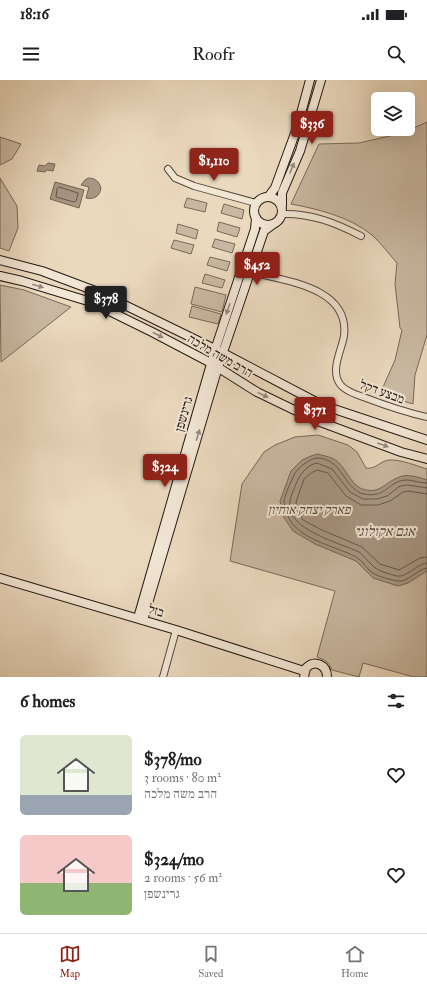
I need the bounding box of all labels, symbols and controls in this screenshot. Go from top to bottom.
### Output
text: 18:16 [20,5,49,24]
icon: menu [20,43,42,65]
text: Roofr [192,43,235,66]
icon: search [385,43,407,65]
map controls [371,92,415,136]
button: layers [371,92,415,136]
pin: $336 [288,111,336,145]
text: $336 [300,116,324,132]
pin: $1,110 [181,148,247,182]
text: $1,110 [199,153,229,169]
one-way arrow [289,163,295,174]
pin: $452 [233,252,281,286]
text: $452 [244,257,270,273]
one-way arrow [32,283,44,289]
pin: $378 [82,286,130,320]
text: $378 [94,291,118,307]
one-way arrow [225,303,231,315]
one-way arrow [152,331,164,338]
street label: הרב משה מלכה [184,331,256,381]
street label: מבצע דקל [357,376,407,408]
one-way arrow [258,392,269,398]
street label: גרינשפן [171,394,197,434]
pin: $371 [291,397,339,431]
text: $371 [304,402,326,418]
one-way arrow [195,429,201,441]
one-way arrow [378,442,390,448]
pin: $324 [141,454,189,488]
text: $324 [152,459,178,475]
park label: פארק יצחק אוחיון [268,502,352,518]
water label: אגם אקולוגי [355,523,417,540]
street label: בזל [146,601,166,621]
icon: filters [385,690,407,712]
text: 6 homes [20,691,75,712]
text: $378/mo [144,749,202,770]
icon: home [52,751,100,799]
icon: heart [385,764,407,786]
text: 3 rooms · 80 m² [144,770,221,786]
text: הרב משה מלכה [144,786,217,802]
text: $324/mo [144,849,204,870]
icon: home [52,851,100,899]
icon: heart [385,864,407,886]
text: 2 rooms · 56 m² [144,870,222,886]
text: גרינשפן [144,886,180,902]
tab: Map [59,943,81,980]
tab: Saved [198,943,223,980]
tab: Home [341,943,368,980]

